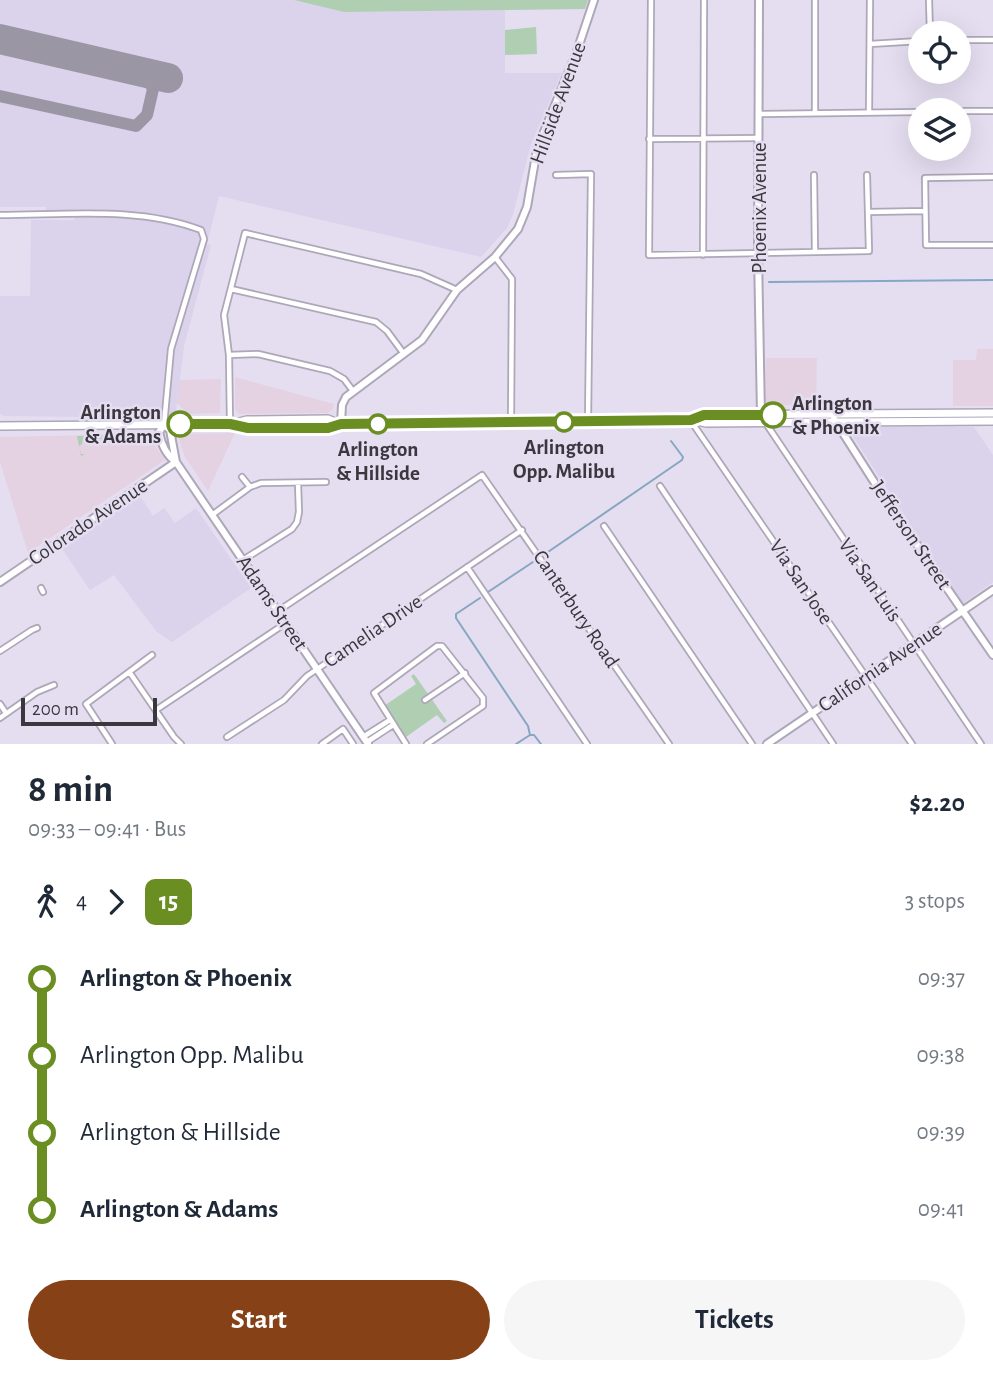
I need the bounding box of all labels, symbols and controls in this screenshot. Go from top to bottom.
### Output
map controls [908,21,971,161]
button: locate [908,21,971,84]
street label: Hillside Avenue [526,39,590,167]
button: layers [908,98,971,161]
street label: Phoenix Avenue [749,142,770,274]
place label: Arlington & Phoenix [792,393,880,438]
place label: Arlington & Adams [80,402,161,447]
marker: Arlington & Phoenix [760,402,786,428]
marker: Arlington & Adams [167,411,193,437]
marker: Arlington Opp. Malibu [554,412,574,432]
marker: Arlington & Hillside [368,414,388,434]
place label: Arlington Opp. Malibu [513,437,615,482]
place label: Arlington & Hillside [336,439,420,484]
street label: Colorado Avenue [25,475,151,569]
street label: Jefferson Street [867,477,955,593]
street label: Via San Luis [835,534,905,626]
street label: Via San Jose [765,536,837,628]
street label: Canterbury Road [529,546,623,672]
street label: Adams Street [233,552,312,655]
street label: Camelia Drive [320,590,426,672]
street label: California Avenue [814,618,946,716]
scale bar [21,695,158,727]
text: 200 m [32,700,79,719]
text: 8 min [28,771,113,809]
text: $2.20 [909,790,965,816]
text: 09:33 – 09:41 · Bus [28,818,186,841]
icon: walk [28,883,66,921]
icon: forward [97,883,135,921]
text: 4 [76,890,87,913]
text: 15 [159,890,178,914]
text: 3 stops [905,890,965,913]
text: Arlington & Phoenix [80,965,292,991]
text: 09:37 [918,967,965,990]
text: Arlington Opp. Malibu [80,1042,304,1068]
text: 09:38 [916,1044,965,1067]
text: Arlington & Hillside [80,1119,281,1145]
text: 09:39 [916,1121,965,1144]
text: Arlington & Adams [80,1196,278,1222]
text: 09:41 [918,1198,965,1221]
button: Start [28,1280,490,1360]
button: Tickets [504,1280,965,1360]

